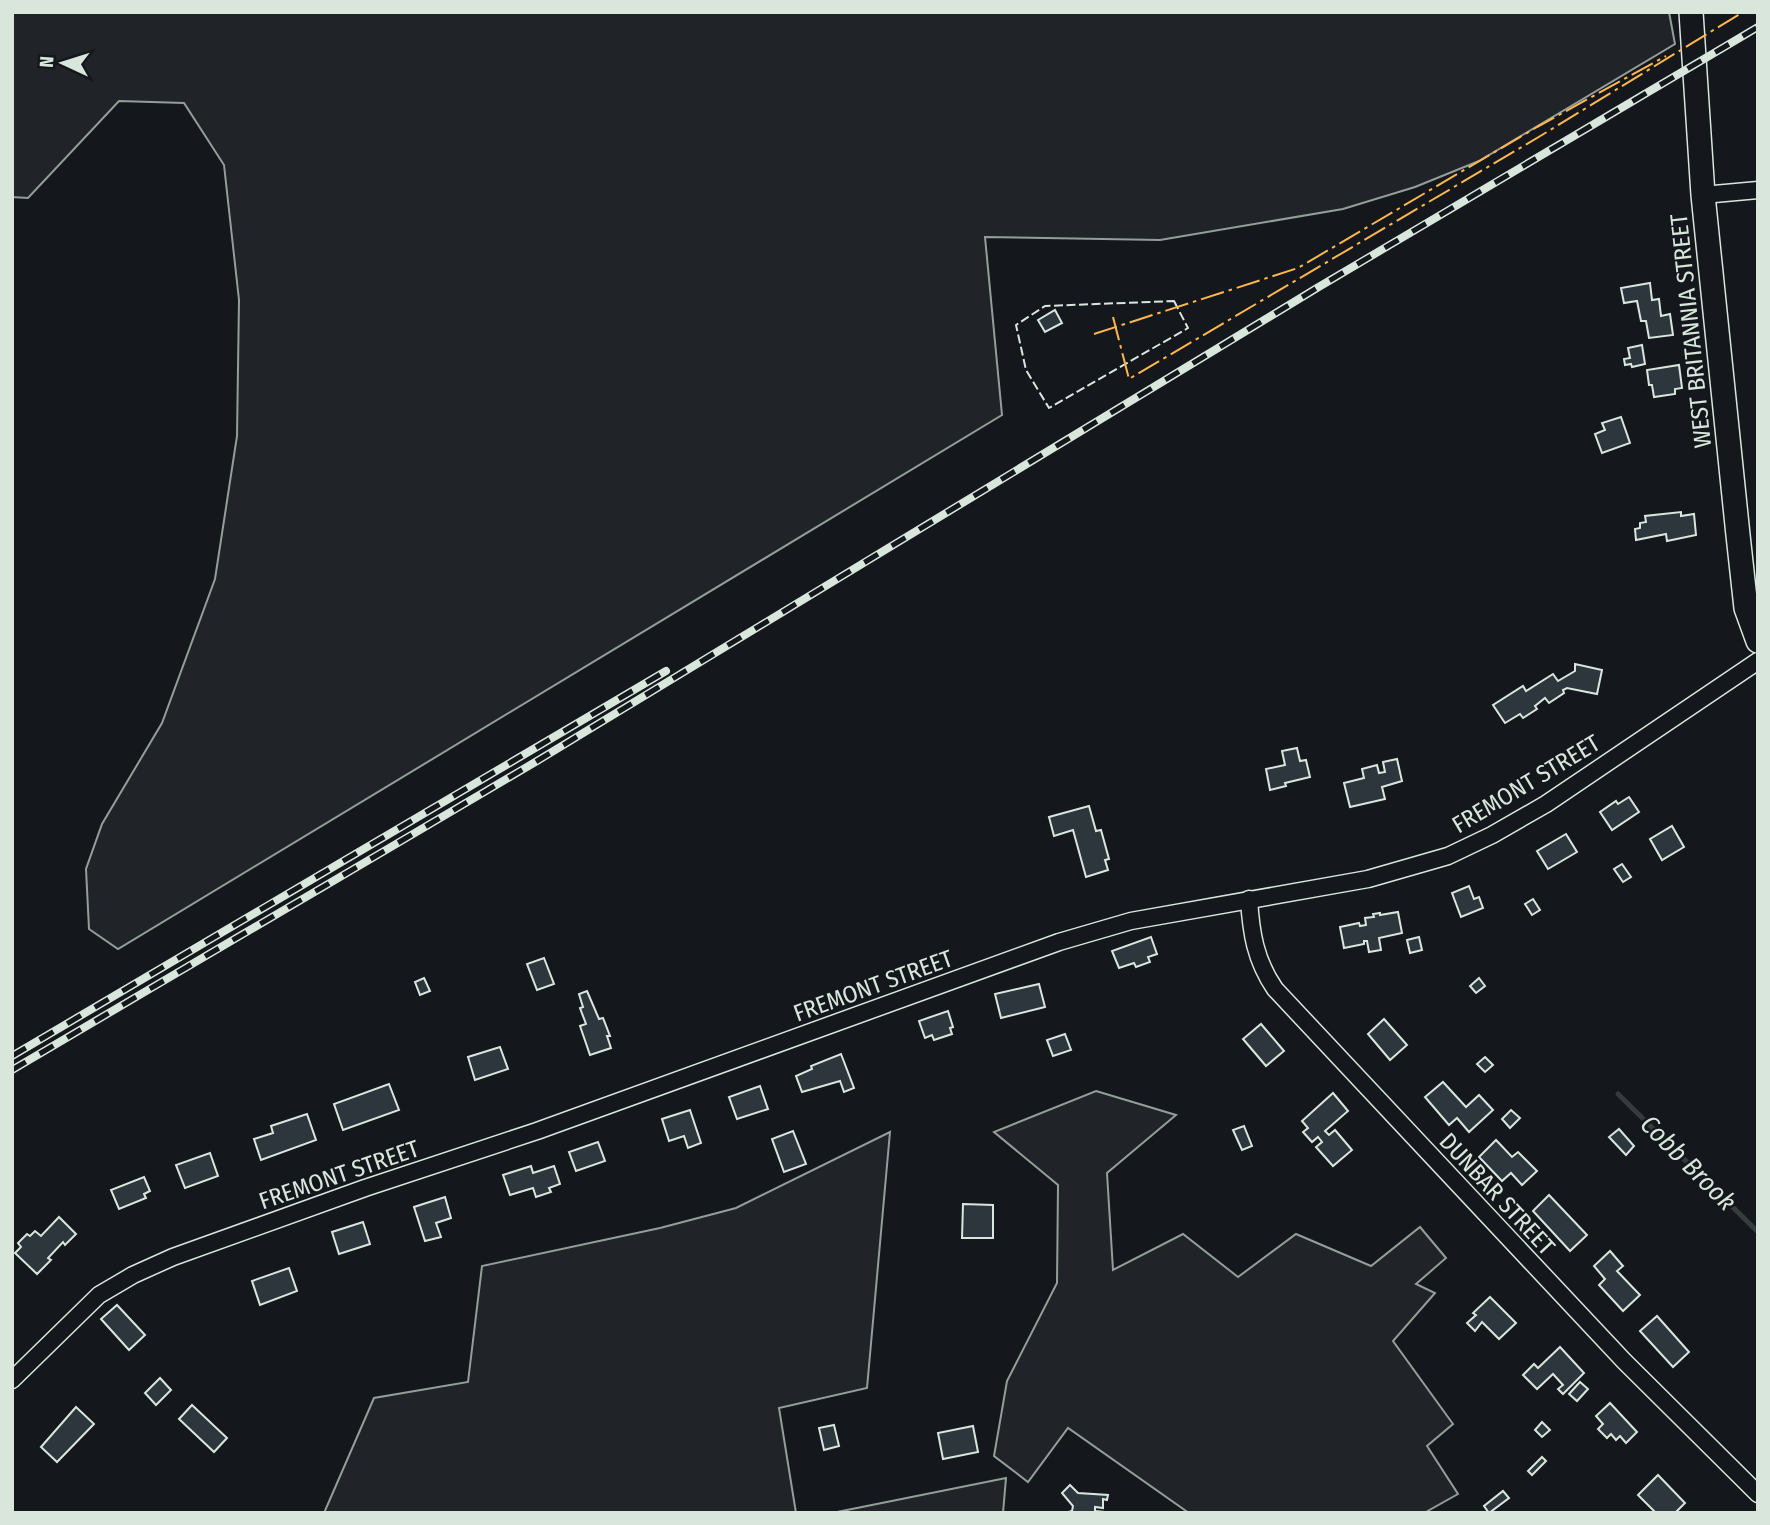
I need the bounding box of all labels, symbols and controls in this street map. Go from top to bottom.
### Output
north arrow [28,28,98,98]
text: N [35,55,58,68]
street label: WEST BRITANNIA STREET [1665,213,1717,449]
street label: FREMONT STREET [1447,729,1605,839]
street label: FREMONT STREET [790,944,956,1028]
water label: Cobb Brook [1634,1109,1742,1217]
street label: DUNBAR STREET [1434,1127,1560,1261]
street label: FREMONT STREET [255,1135,423,1215]

